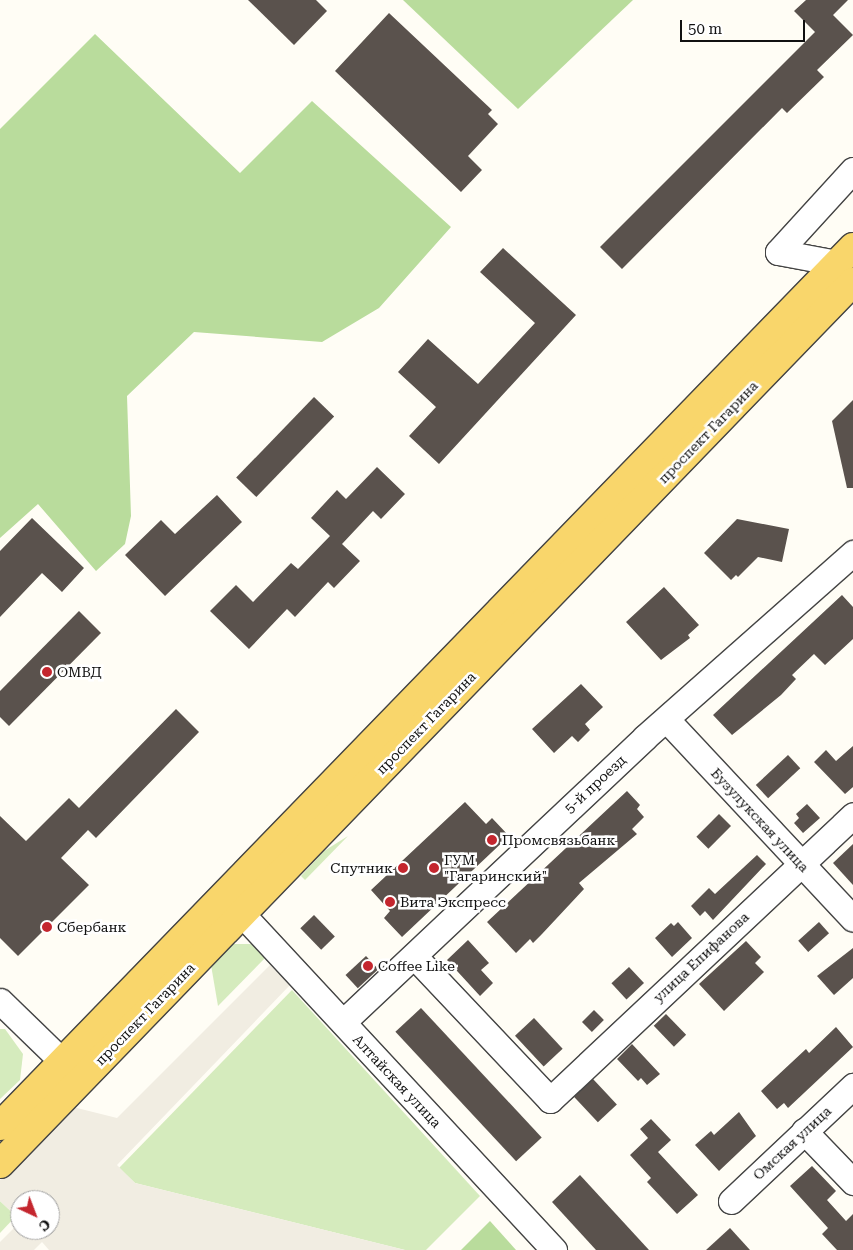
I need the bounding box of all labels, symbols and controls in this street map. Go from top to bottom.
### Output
scale bar [683,10,808,42]
text: 50 m [688,20,722,38]
street label: проспект Гагарина [655,377,761,487]
place label: ОМВД [57,664,102,680]
marker: ОМВД [41,666,53,678]
street label: проспект Гагарина [373,668,479,778]
street label: 5-й проезд [561,751,629,817]
street label: Бузулукская улица [708,765,812,875]
place label: Промсвязьбанк [502,832,615,848]
marker: Промсвязьбанк [486,834,498,846]
place label: ГУМ "Гагаринский" [444,852,547,884]
place label: Спутник [330,860,393,876]
marker: Спутник [397,862,409,874]
marker: ГУМ "Гагаринский" [428,862,440,874]
place label: Вита Экспресс [400,894,506,910]
marker: Вита Экспресс [384,896,396,908]
street label: улица Епифанова [650,908,752,1006]
place label: Сбербанк [57,919,126,935]
marker: Сбербанк [41,921,53,933]
place label: Coffee Like [378,958,455,974]
street label: проспект Гагарина [92,959,198,1069]
marker: Coffee Like [362,960,374,972]
street label: Алтайская улица [349,1031,445,1131]
street label: Омская улица [750,1103,834,1183]
north arrow [10,1190,60,1240]
text: С [36,1216,54,1234]

